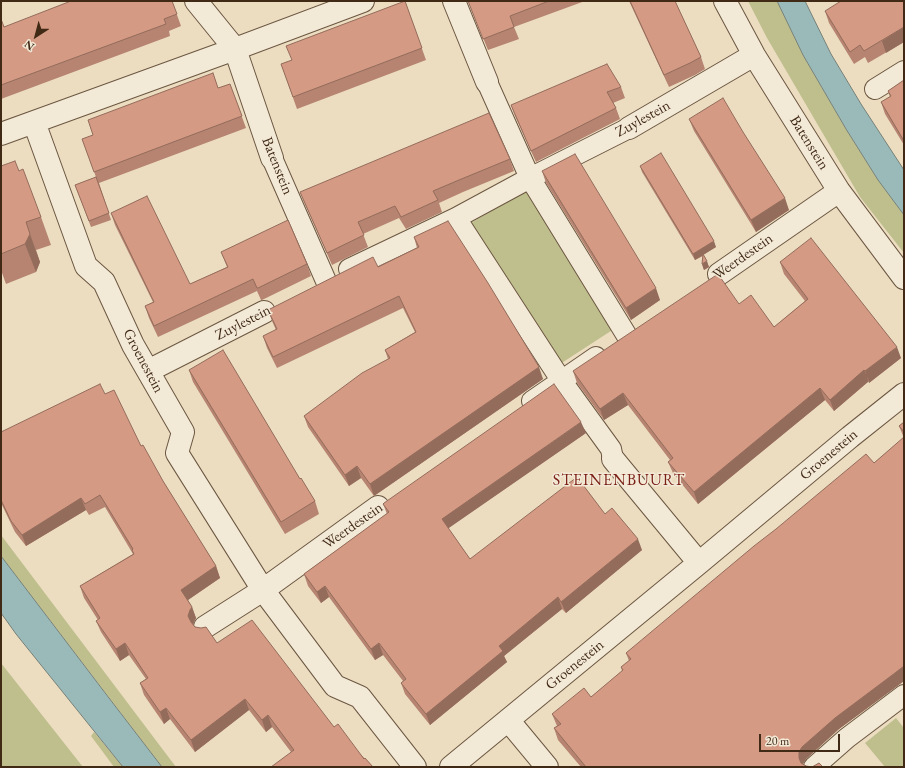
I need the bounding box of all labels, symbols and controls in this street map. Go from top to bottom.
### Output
north arrow [16,16,56,56]
text: N [21,37,37,54]
street label: Zuylestein [612,97,674,141]
street label: Batenstein [785,113,833,173]
street label: Batenstein [257,135,297,197]
street label: Weerdestein [709,230,777,284]
street label: Zuylestein [212,301,274,345]
street label: Groenestein [119,326,167,396]
street label: Groenestein [796,426,862,484]
district label: STEINENBUURT [553,471,685,491]
street label: Weerdestein [319,499,387,553]
street label: Groenestein [542,636,608,694]
scale bar [761,726,842,752]
text: 20 m [766,733,789,749]

